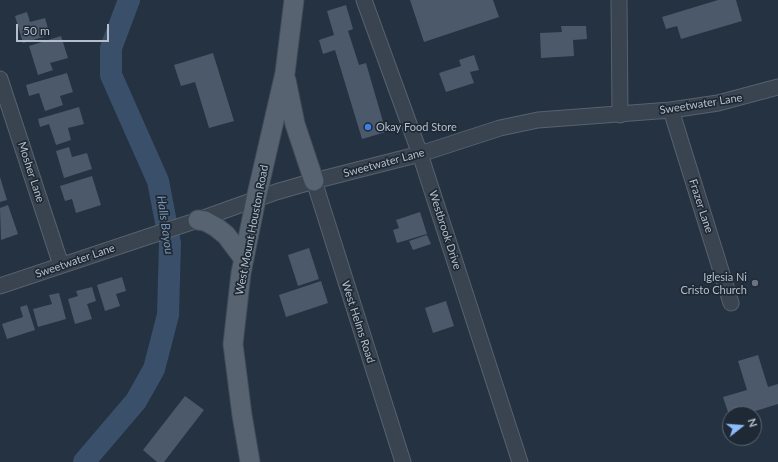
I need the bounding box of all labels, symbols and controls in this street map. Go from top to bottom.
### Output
scale bar [18,16,111,42]
text: 50 m [23,23,50,38]
street label: Sweetwater Lane [659,91,743,117]
place label: Okay Food Store [376,120,457,134]
marker: Okay Food Store [363,122,373,132]
street label: Mosher Lane [15,140,47,204]
street label: Sweetwater Lane [342,146,426,180]
street label: West Mount Houston Road [233,164,271,296]
street label: Frazer Lane [686,177,716,235]
street label: Westbrook Drive [426,189,464,271]
water label: Halls Bayou [154,195,176,255]
street label: Sweetwater Lane [33,241,117,281]
place label: Iglesia Ni Cristo Church [681,270,747,296]
marker: Iglesia Ni Cristo Church [750,278,760,288]
street label: West Helms Road [338,279,378,365]
north arrow [722,406,762,446]
text: N [746,417,760,429]

